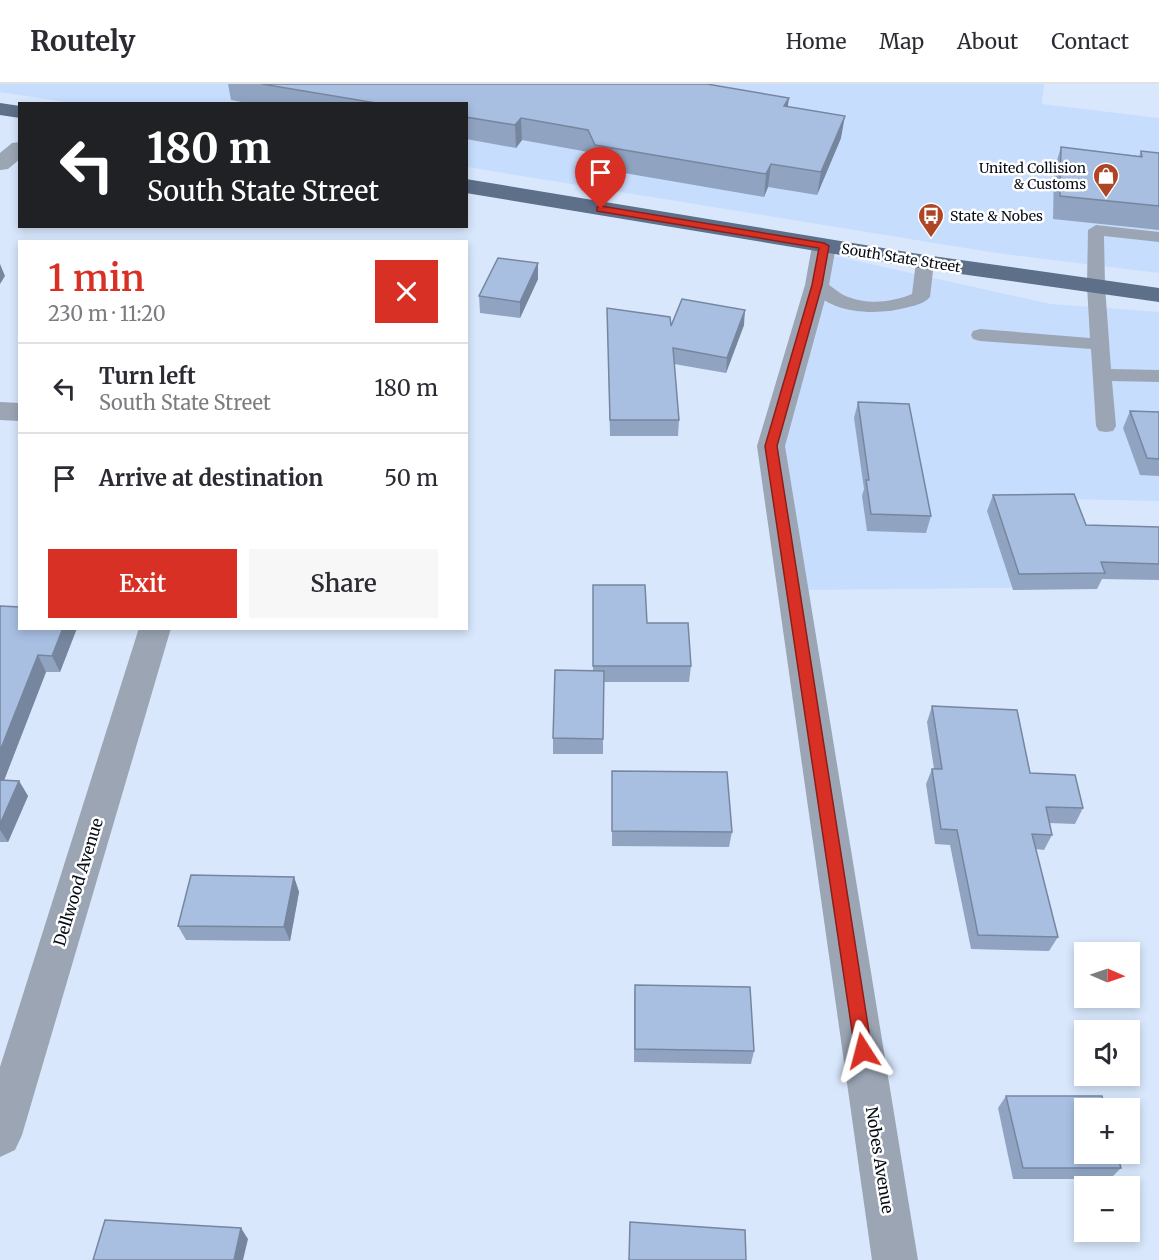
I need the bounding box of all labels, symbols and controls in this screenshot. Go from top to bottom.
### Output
text: Routely [30,23,135,59]
text: Home [786,28,846,55]
text: Map [879,28,924,55]
text: About [957,28,1018,55]
text: Contact [1051,28,1129,55]
text: 180 m [147,122,271,174]
icon: left [48,126,126,204]
pin [575,147,626,209]
icon: arrive [584,156,617,189]
place label: United Collision & Customs [979,159,1086,193]
shop icon: United Collision & Customs [1091,161,1121,199]
text: South State Street [147,174,379,208]
bus stop icon: State & Nobes [916,201,946,239]
place label: State & Nobes [950,207,1043,225]
street label: South State Street [840,240,962,276]
text: 1 min [48,256,145,301]
button: close [375,260,438,323]
text: 230 m · 11:20 [48,301,166,326]
text: Turn left [99,362,196,390]
icon: left [48,372,81,405]
text: 180 m [374,374,438,402]
text: South State Street [99,390,271,415]
icon: arrive [48,462,81,495]
text: Arrive at destination [99,464,323,492]
text: 50 m [384,464,438,492]
button: Exit [48,549,237,618]
button: Share [249,549,438,618]
street label: Dellwood Avenue [49,816,107,948]
north arrow [1074,942,1140,1008]
map controls [1074,942,1140,1242]
position arrow [831,1019,895,1083]
button: sound [1074,1020,1140,1086]
button: + [1074,1098,1140,1164]
street label: Nobes Avenue [862,1105,898,1215]
button: − [1074,1176,1140,1242]

